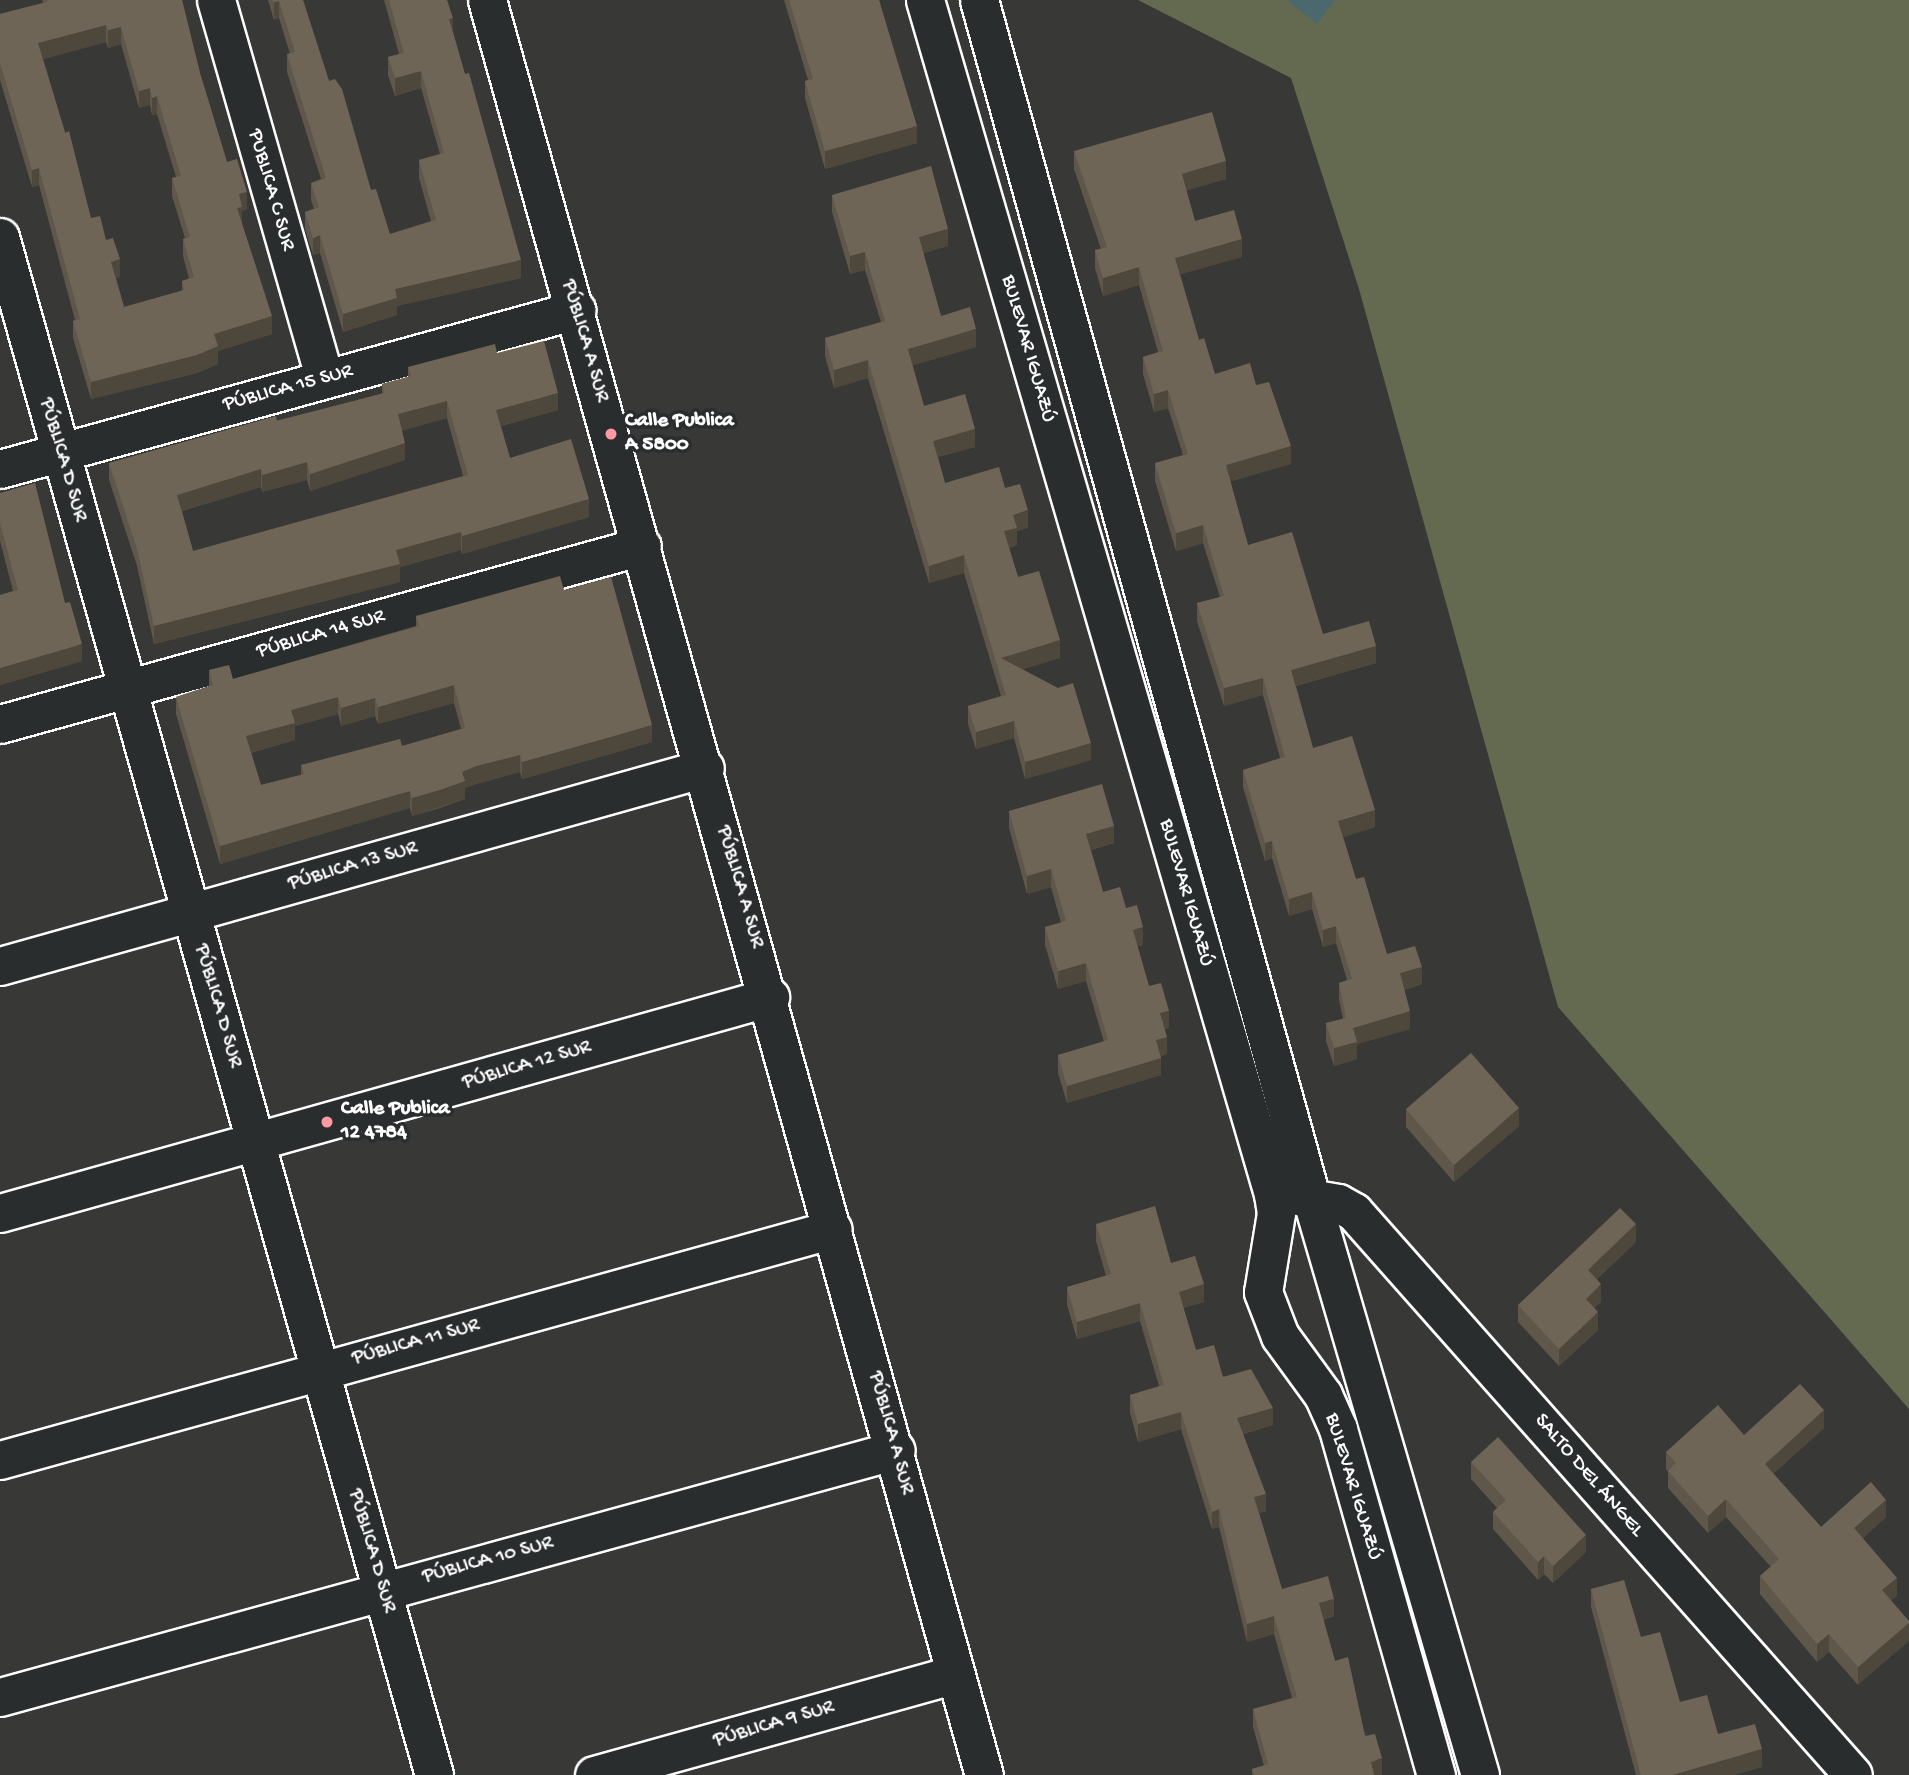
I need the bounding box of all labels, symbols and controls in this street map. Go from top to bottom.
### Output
street label: PUBLICA C SUR [241,126,299,254]
street label: BULEVAR IGUAZÚ [994,272,1060,426]
street label: PÚBLICA A SUR [555,277,613,405]
street label: PÚBLICA 15 SUR [220,360,356,418]
street label: PÚBLICA D SUR [32,395,92,525]
place label: Calle Publica A 5800 [625,409,734,459]
marker: Calle Publica A 5800 [603,426,619,442]
street label: PÚBLICA 14 SUR [254,605,388,665]
street label: BULEVAR IGUAZÚ [1152,816,1218,970]
street label: PÚBLICA A SUR [710,823,768,951]
street label: PÚBLICA 13 SUR [286,837,420,897]
street label: PÚBLICA D SUR [187,941,247,1071]
street label: PÚBLICA 12 SUR [460,1036,594,1096]
place label: Calle Publica 12 4784 [341,1097,450,1147]
marker: Calle Publica 12 4784 [319,1114,335,1130]
street label: PÚBLICA 11 SUR [350,1314,482,1372]
street label: PÚBLICA A SUR [862,1369,918,1497]
street label: SALTO DEL ÁNGEL [1528,1409,1648,1543]
street label: BULEVAR IGUAZÚ [1318,1411,1386,1563]
street label: PÚBLICA D SUR [341,1486,401,1616]
street label: PÚBLICA 10 SUR [420,1531,556,1591]
street label: PÚBLICA 9 SUR [711,1696,837,1754]

